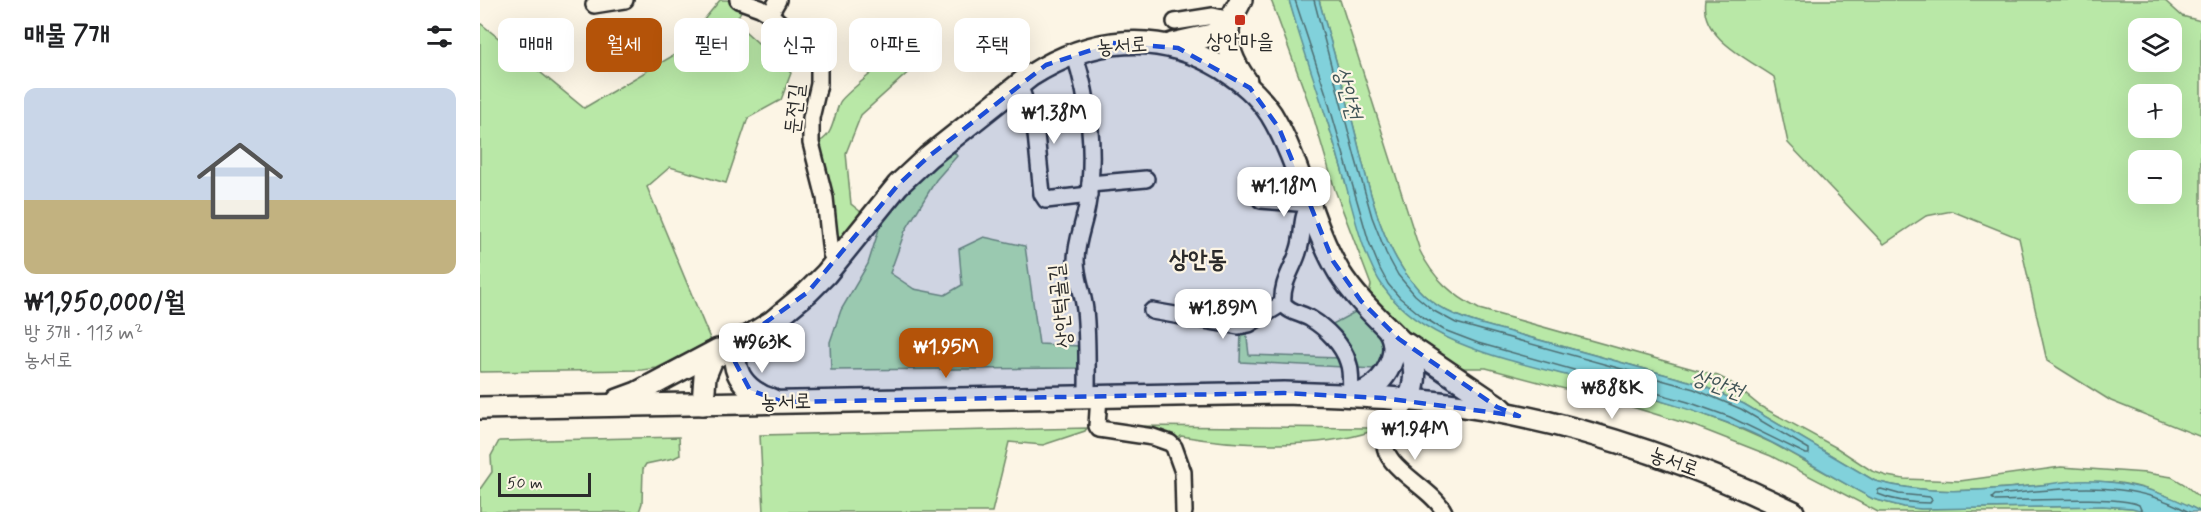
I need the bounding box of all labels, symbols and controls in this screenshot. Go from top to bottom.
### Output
marker: 상안마을 [1233,13,1247,27]
chip: 매매 [498,18,574,72]
chip: 월세 [586,18,662,72]
chip: 필터 [674,18,749,72]
chip: 신규 [761,18,837,72]
chip: 아파트 [849,18,942,72]
chip: 주택 [954,18,1030,72]
map controls [2128,18,2182,204]
button: layers [2128,18,2182,72]
text: 매물 7개 [24,19,110,53]
icon: filters [423,20,456,53]
place label: 상안마을 [1206,28,1274,56]
street label: 농서로 [1096,30,1148,62]
water label: 상안천 [1326,64,1368,125]
street label: 둔전길 [778,82,812,136]
button: + [2128,84,2182,138]
pin: ₩1.38M [1005,94,1103,145]
text: ₩1.38M [1021,100,1087,127]
icon: home [186,127,294,235]
button: − [2128,150,2182,204]
pin: ₩1.18M [1235,167,1333,218]
text: ₩1.18M [1251,173,1317,200]
district label: 상안동 [1169,245,1227,276]
street label: 상안턱골길 [1043,262,1079,349]
text: ₩1,950,000/월 [24,286,185,320]
pin: ₩1.89M [1174,289,1272,340]
text: ₩1.89M [1189,295,1257,322]
text: 방 3개 · 113 m² [24,320,143,347]
pin: ₩963K [720,323,804,374]
pin: ₩1.95M [897,328,995,379]
text: ₩963K [733,329,791,356]
text: ₩1.95M [913,334,979,361]
text: 농서로 [24,347,72,374]
water label: 상안천 [1687,363,1749,408]
pin: ₩888K [1570,369,1654,420]
text: ₩888K [1581,375,1643,402]
street label: 농서로 [760,388,812,416]
pin: ₩1.94M [1366,410,1464,461]
text: ₩1.94M [1381,416,1449,443]
street label: 농서로 [1645,440,1703,484]
scale bar [498,470,591,498]
text: 50 m [507,473,543,494]

